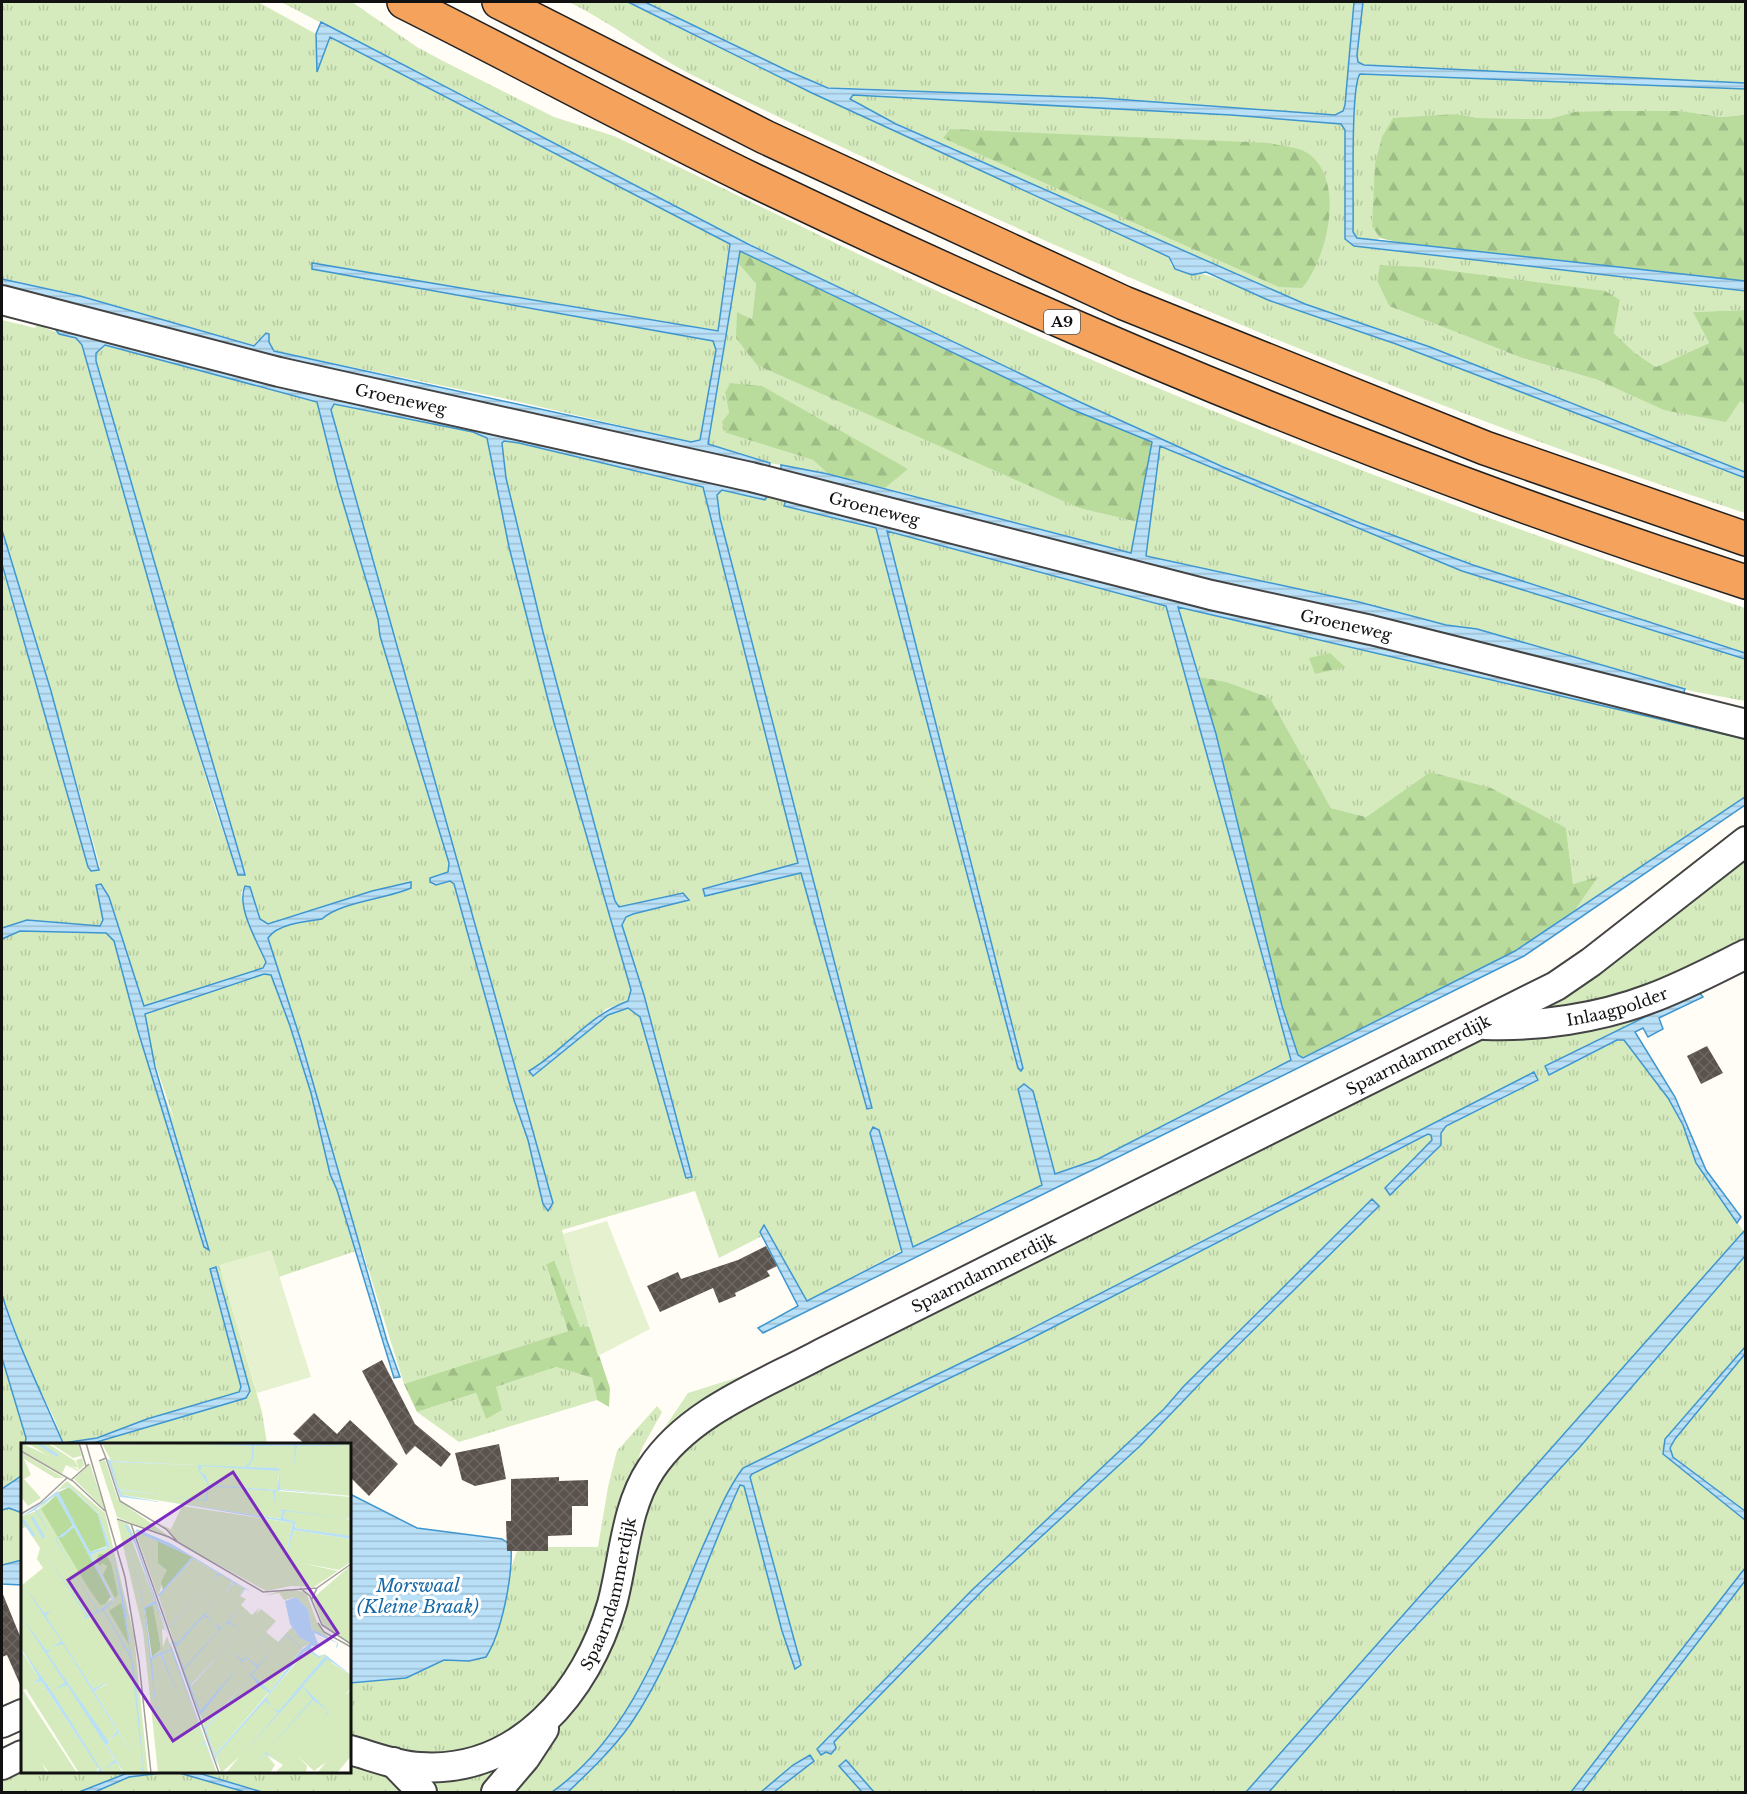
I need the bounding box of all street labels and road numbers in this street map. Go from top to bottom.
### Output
road number: A9 [1044,310,1080,334]
street label: Groeneweg [353,379,449,419]
street label: Groeneweg [827,487,922,530]
street label: Groeneweg [1299,605,1394,645]
street label: Inlaagpolder [1565,983,1671,1030]
street label: Spaarndammerdijk [1342,1010,1494,1099]
street label: Spaarndammerdijk [908,1228,1059,1317]
street label: Spaarndammerdijk [576,1515,640,1674]

